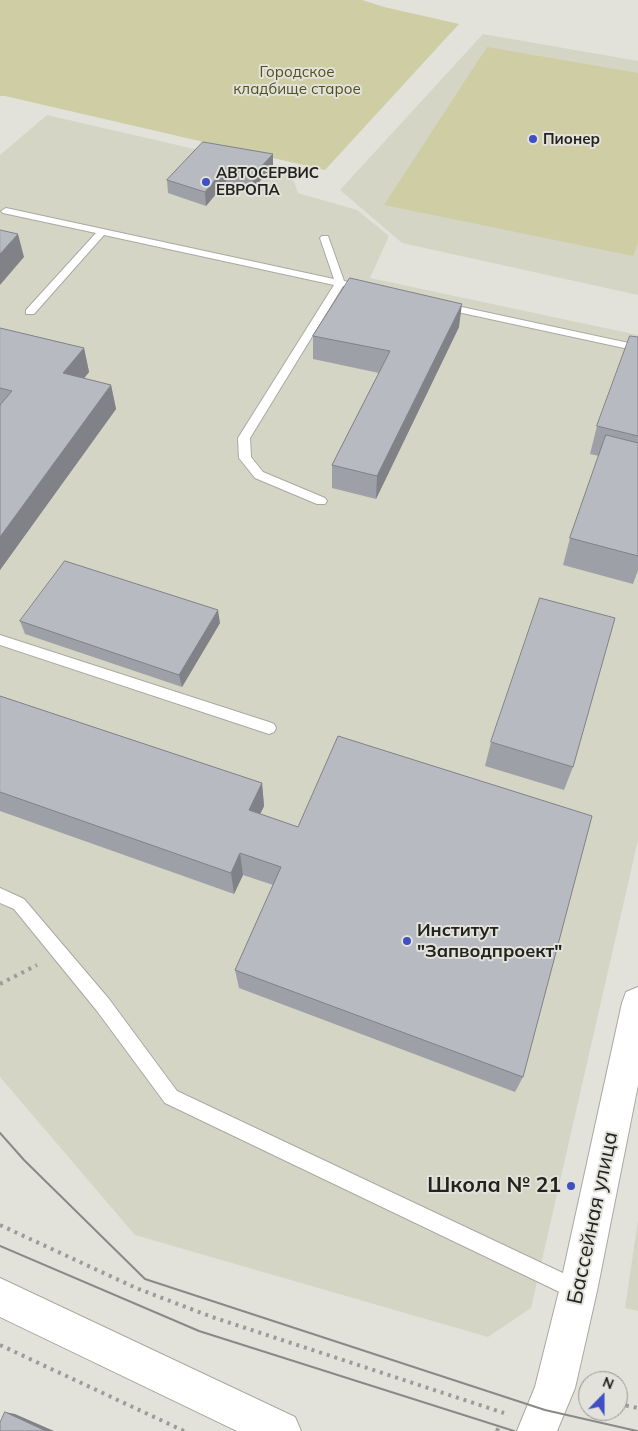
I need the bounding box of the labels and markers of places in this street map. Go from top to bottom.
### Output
place label: Пионер [543,130,600,148]
marker: Пионер [527,133,539,145]
place label: АВТОСЕРВИС ЕВРОПА [216,164,319,199]
marker: АВТОСЕРВИС ЕВРОПА [200,176,212,188]
place label: Институт "Запводпроект" [417,920,562,962]
marker: Институт "Запводпроект" [401,935,413,947]
place label: Школа № 21 [427,1173,561,1199]
marker: Школа № 21 [565,1180,577,1192]

